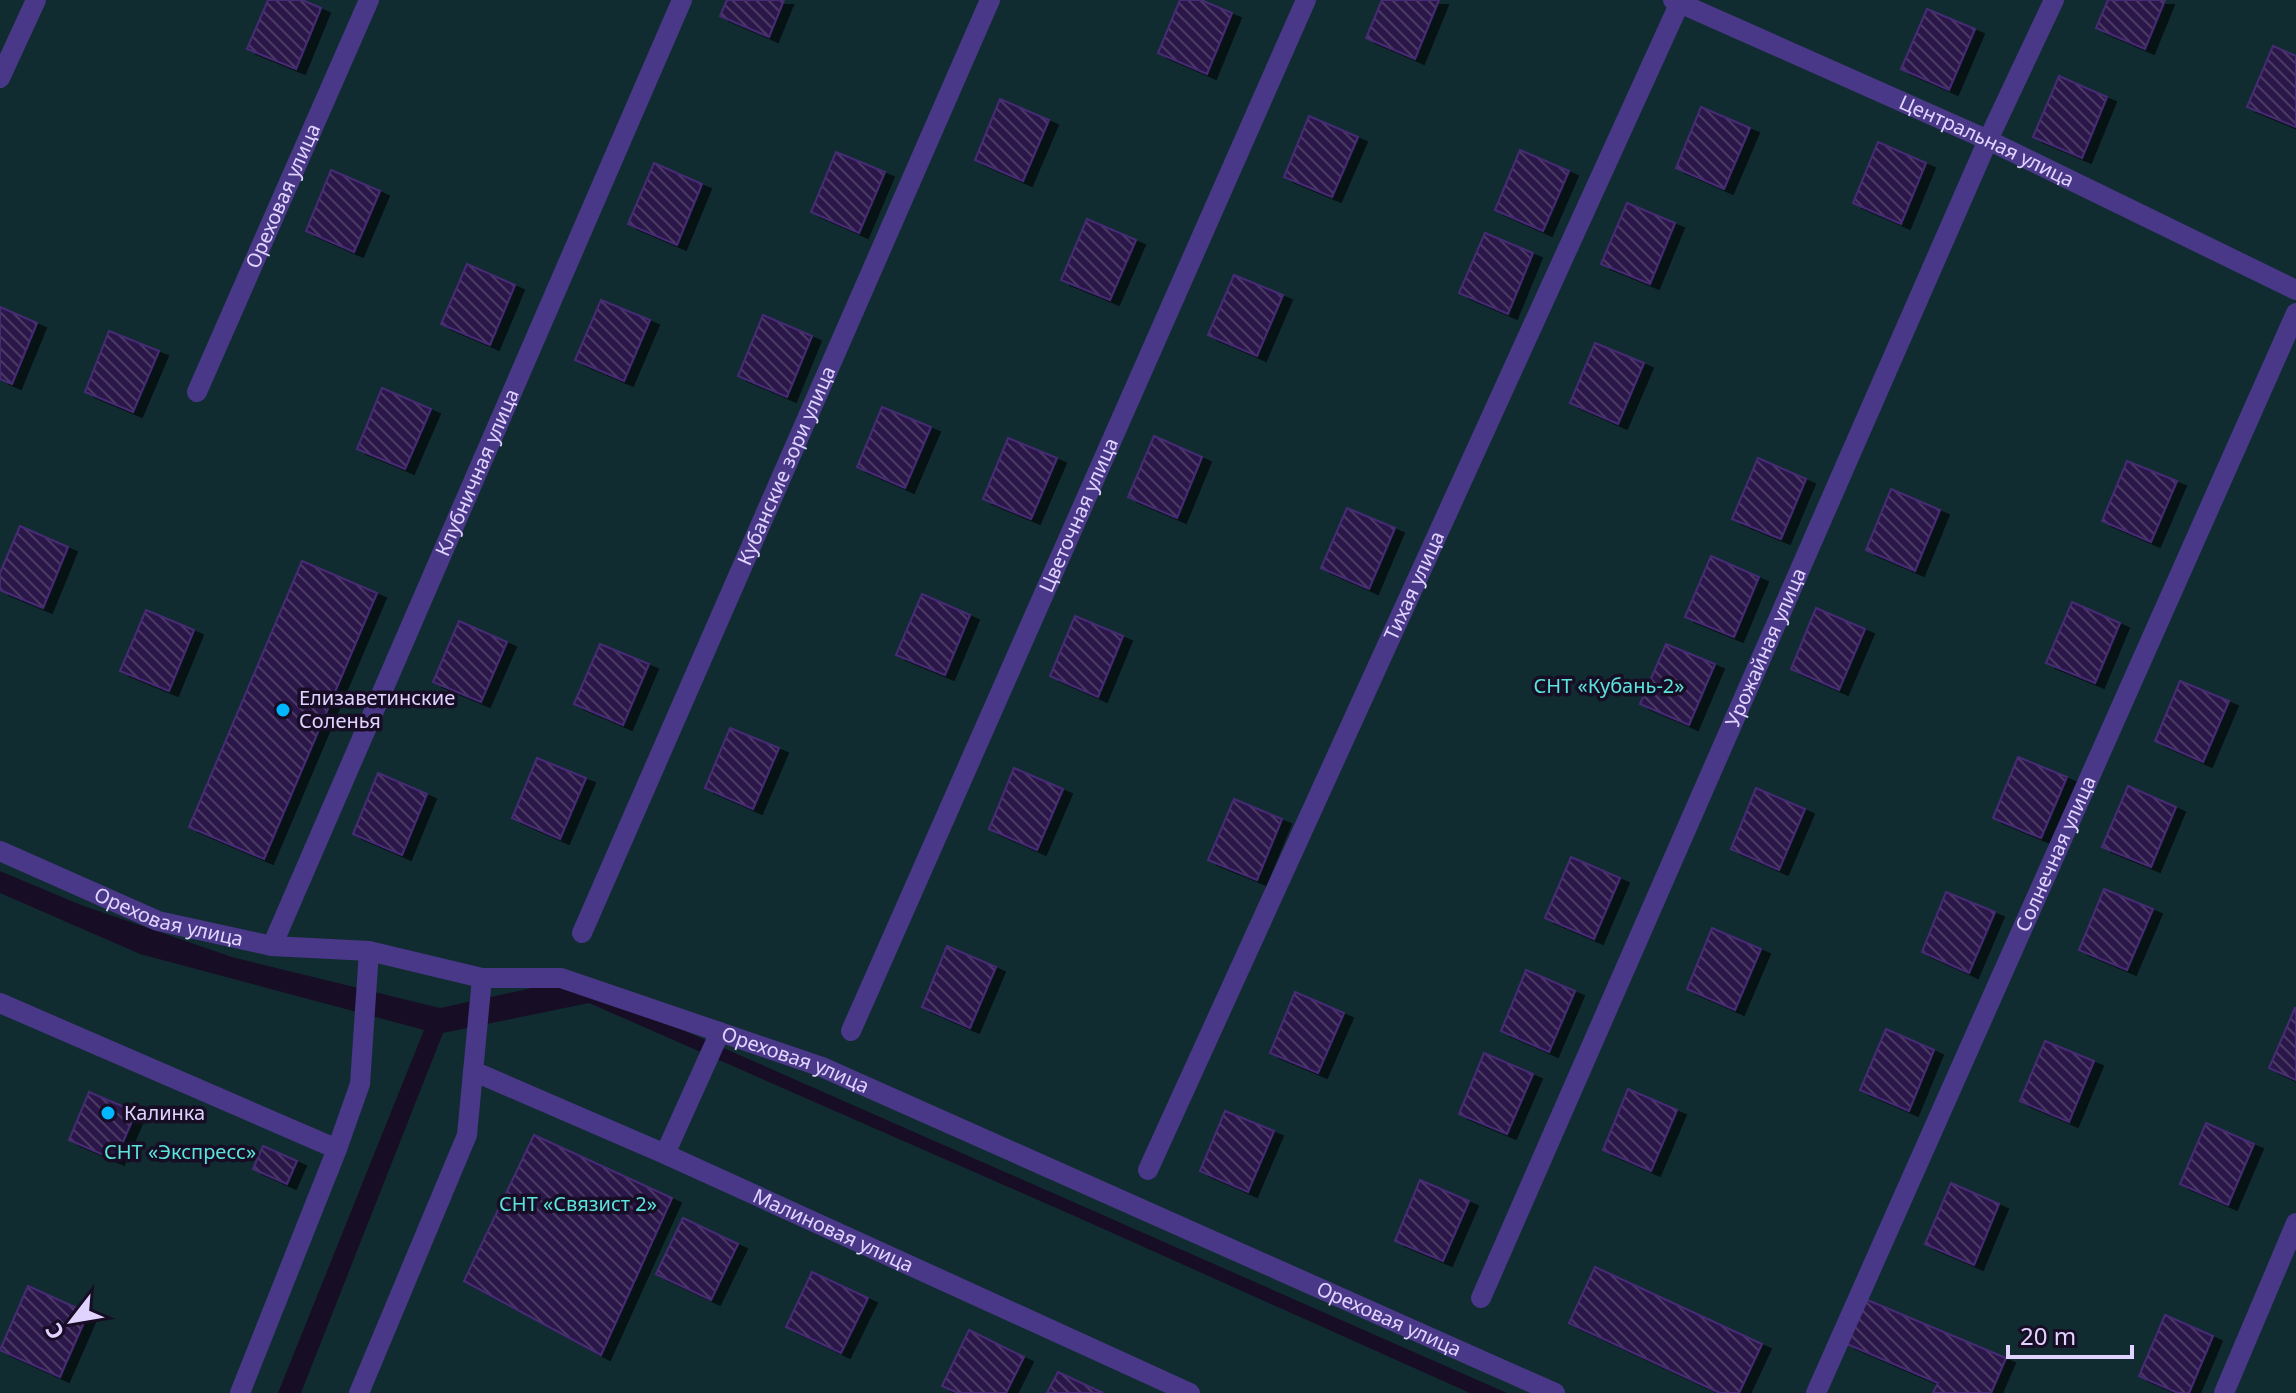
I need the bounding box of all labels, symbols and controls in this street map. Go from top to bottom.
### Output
street label: Центральная улица [1895,88,2079,193]
street label: Ореховая улица [239,119,326,273]
street label: Кубанские зори улица [730,362,841,570]
street label: Клубничная улица [429,385,525,560]
street label: Цветочная улица [1032,433,1124,596]
street label: Тихая улица [1377,527,1450,645]
street label: Урожайная улица [1719,564,1812,731]
park label: СНТ «Кубань-2» [1534,672,1684,699]
place label: Елизаветинские Соленья [299,684,455,734]
marker: Елизаветинские Соленья [274,701,292,719]
street label: Солнечная улица [2009,771,2102,936]
street label: Ореховая улица [90,880,246,952]
street label: Ореховая улица [718,1020,874,1099]
place label: Калинка [124,1099,205,1126]
marker: Калинка [99,1104,117,1122]
park label: СНТ «Экспресс» [104,1138,256,1165]
street label: Малиновая улица [749,1182,918,1278]
park label: СНТ «Связист 2» [499,1190,657,1217]
street label: Ореховая улица [1312,1275,1466,1363]
north arrow [32,1281,112,1361]
scale bar [2008,1309,2132,1359]
text: С [37,1318,71,1346]
text: 20 m [2020,1319,2076,1352]

